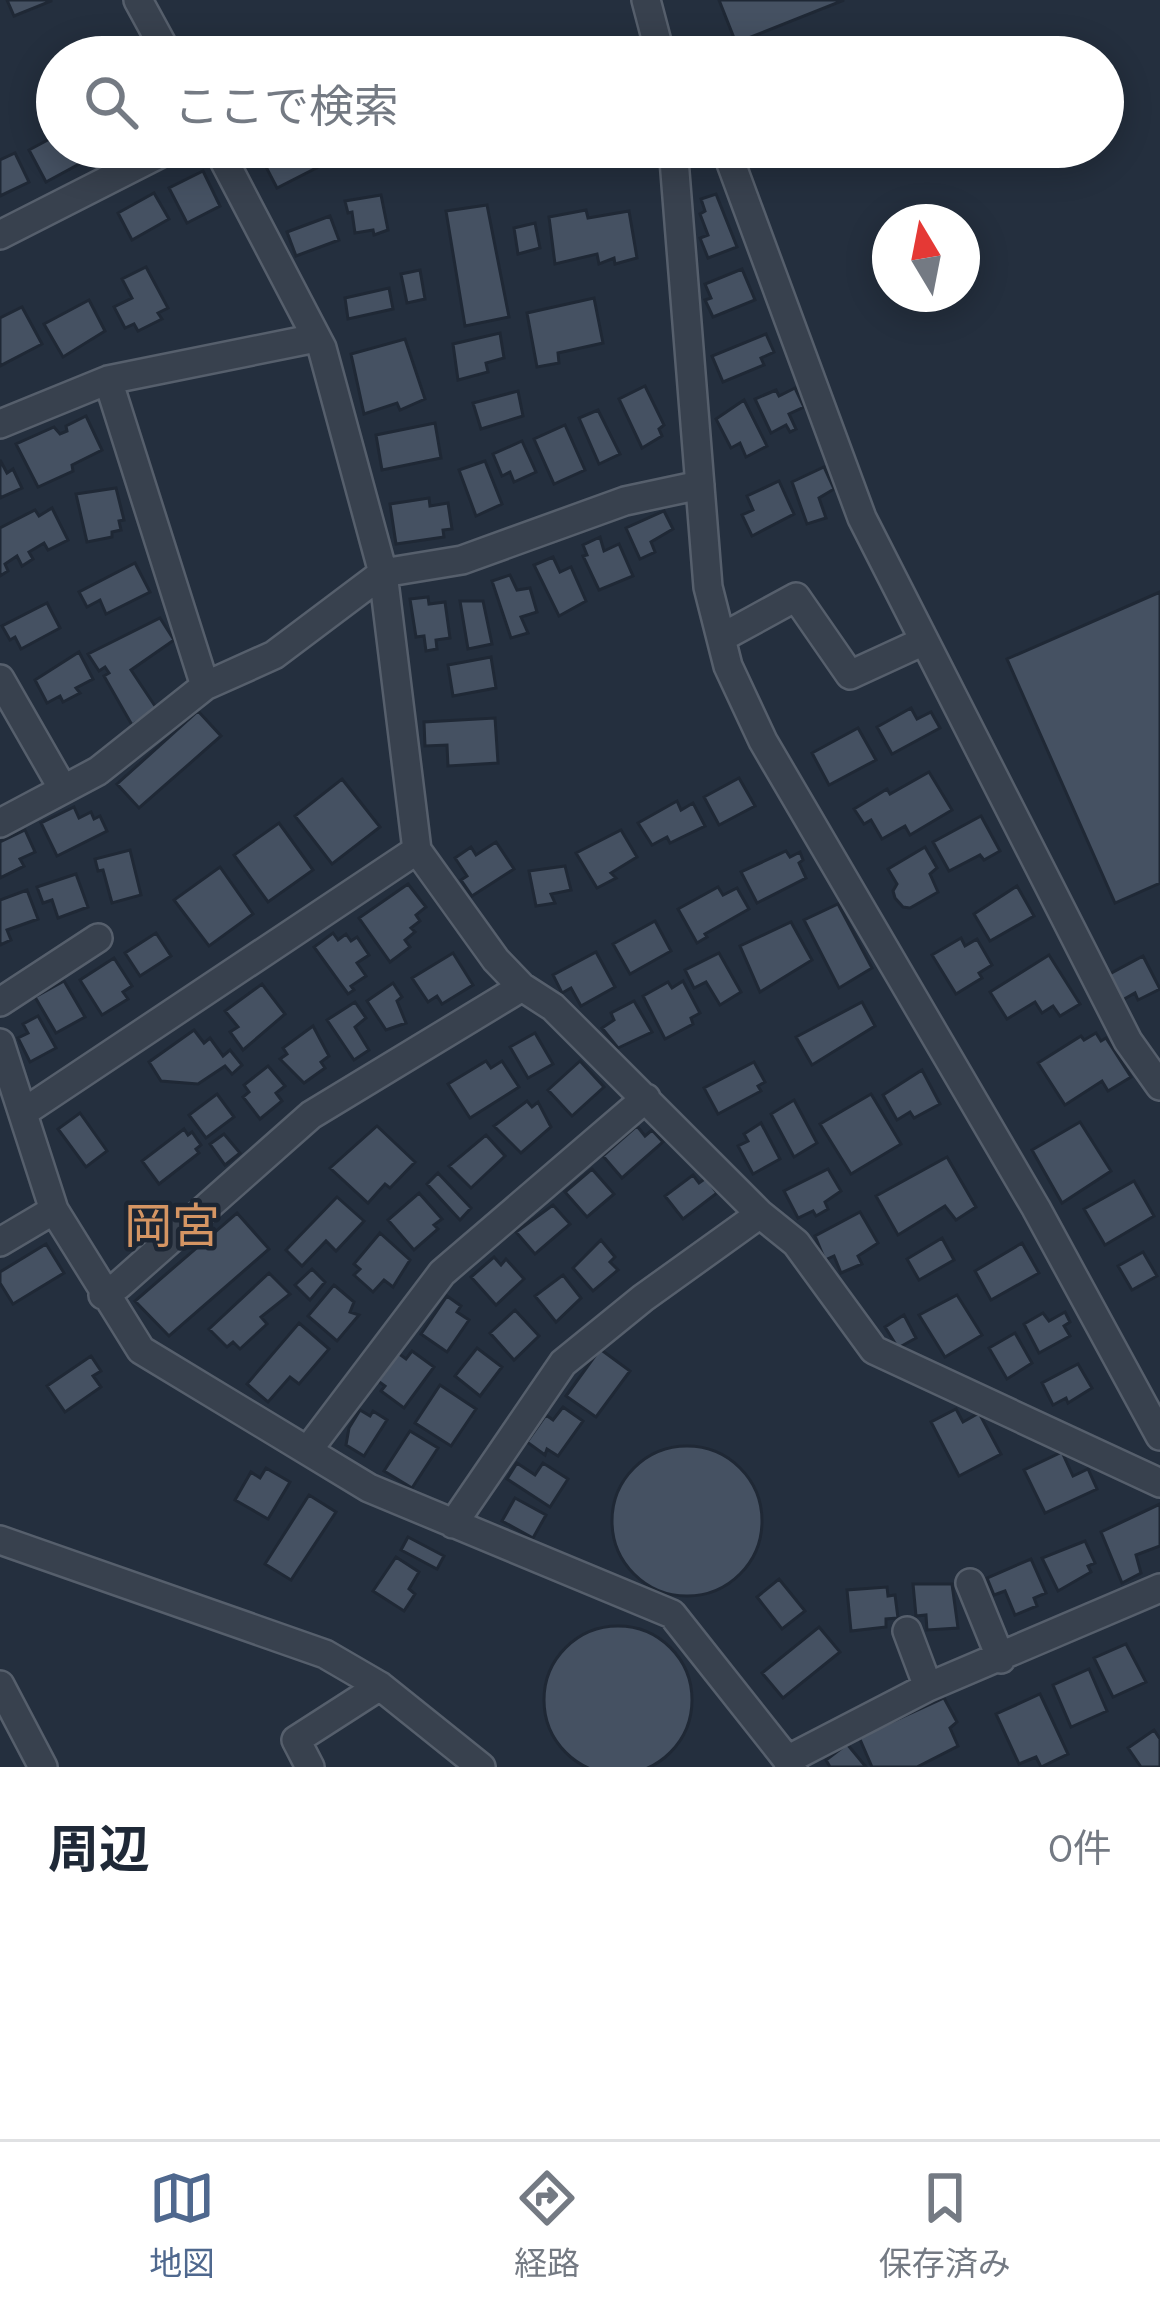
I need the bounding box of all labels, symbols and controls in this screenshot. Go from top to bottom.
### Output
search box [36,36,1124,168]
icon: search [78,69,144,135]
text: ここで検索 [174,79,399,133]
north arrow [872,204,980,312]
district label: 岡宮 [124,1197,220,1255]
text: 周辺 [48,1819,150,1880]
text: 0件 [1048,1825,1112,1872]
tab: 地図 [149,2165,215,2285]
tab: 経路 [514,2165,580,2285]
tab: 保存済み [879,2165,1011,2285]

